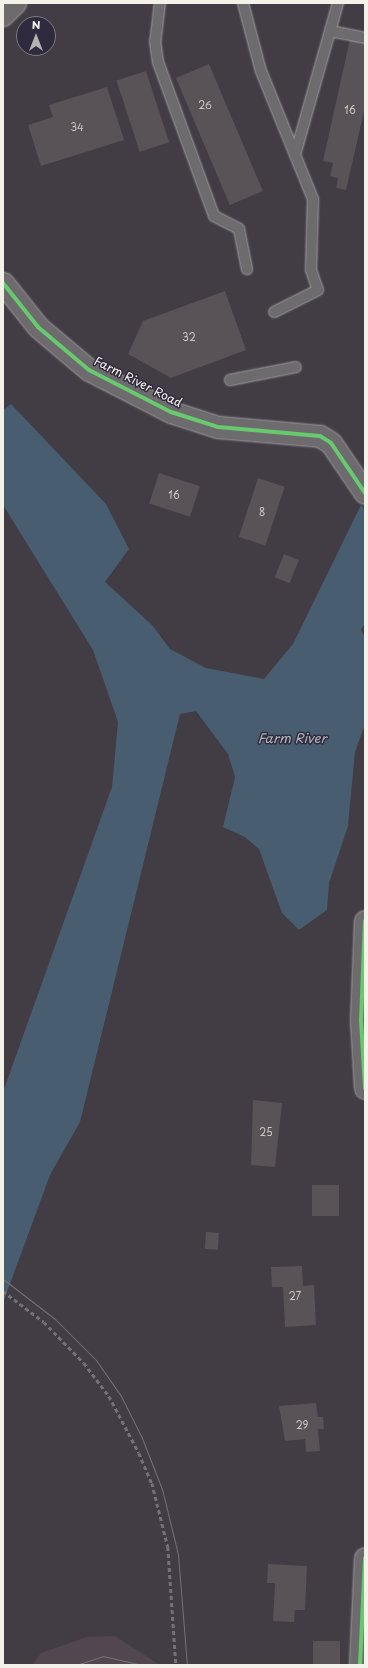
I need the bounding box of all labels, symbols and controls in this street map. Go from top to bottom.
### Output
north arrow [16,16,56,56]
text: N [32,16,40,33]
house number: 26 [198,99,212,111]
house number: 16 [344,104,356,116]
house number: 34 [70,121,84,133]
house number: 32 [182,331,196,343]
street label: Farm River Road [92,354,184,410]
house number: 16 [168,489,180,501]
house number: 8 [259,506,265,518]
water label: Farm River [258,730,326,746]
house number: 25 [259,1126,273,1138]
house number: 27 [289,1290,301,1302]
house number: 29 [296,1419,308,1431]

